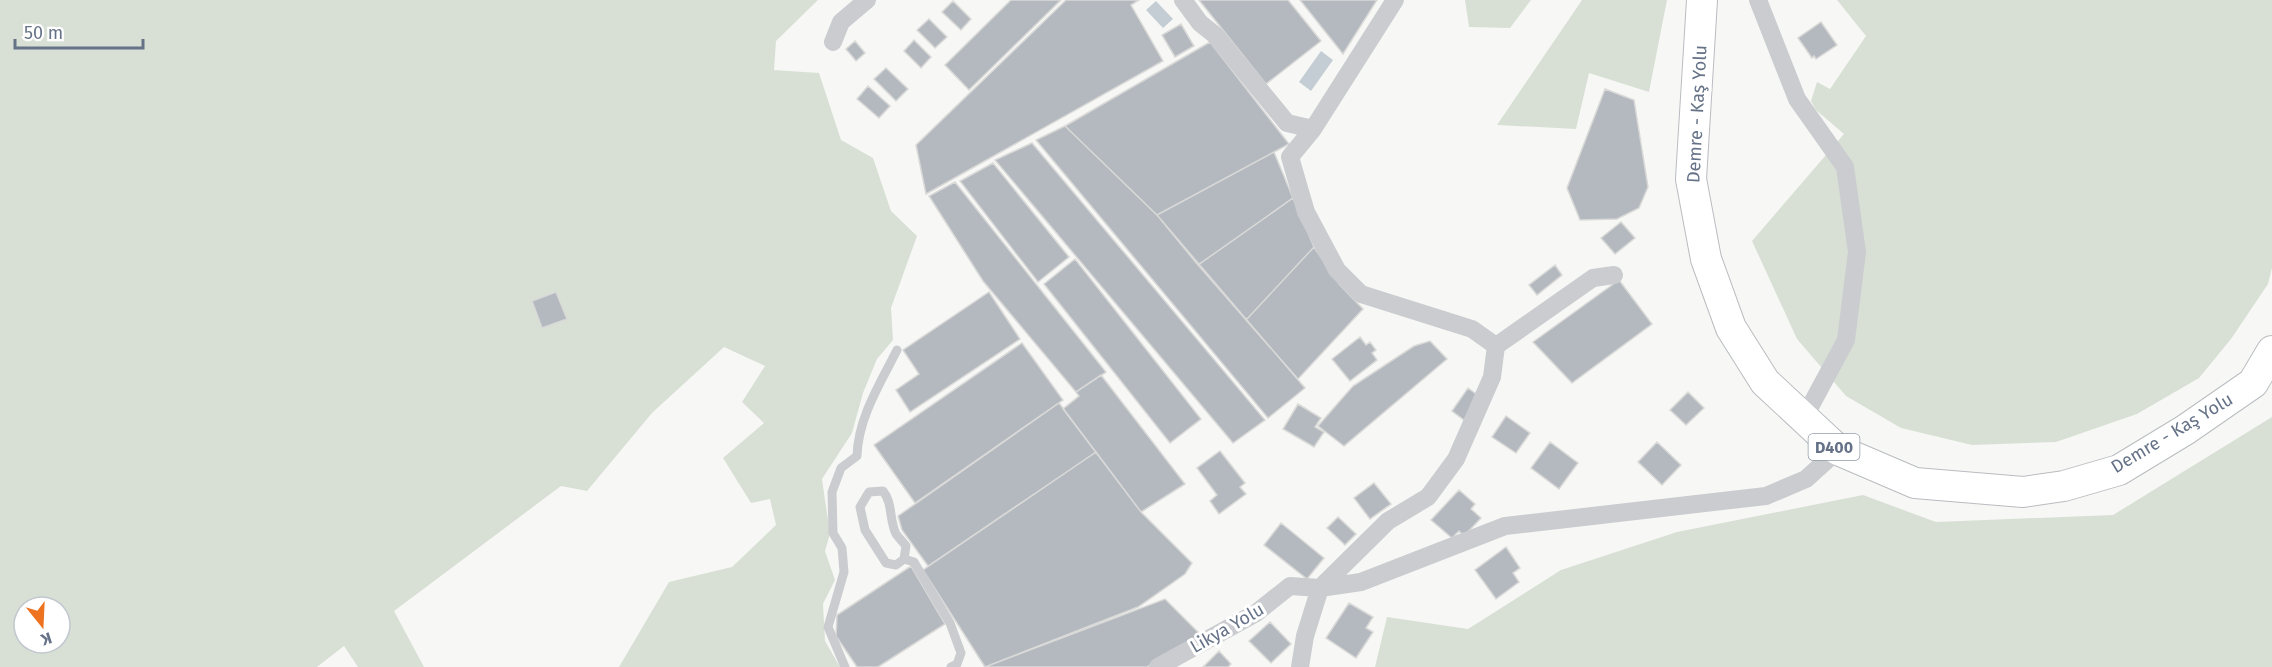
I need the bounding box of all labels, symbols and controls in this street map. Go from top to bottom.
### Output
scale bar [15,12,142,50]
text: 50 m [24,22,63,44]
street label: Demre - Kaş Yolu [1682,44,1712,184]
street label: Demre - Kaş Yolu [2107,388,2237,478]
road number: D400 [1808,434,1860,460]
north arrow [12,595,72,655]
street label: Likya Yolu [1186,598,1268,658]
text: K [38,628,54,650]

